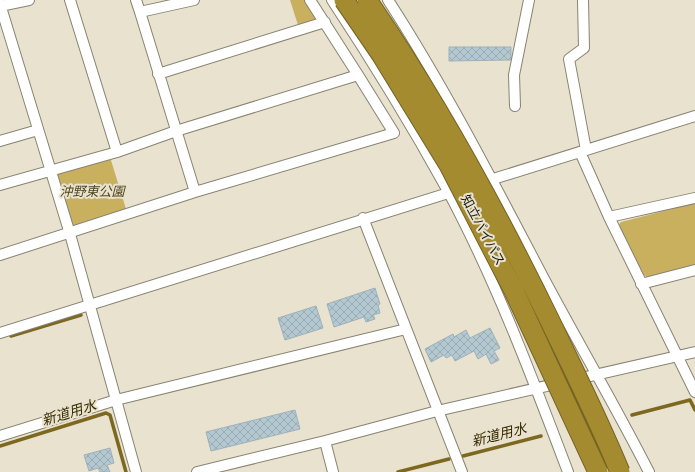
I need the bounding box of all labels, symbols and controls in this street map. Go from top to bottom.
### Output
park label: 沖野東公園 [59,184,126,199]
street label: 知立バイパス [458,192,508,268]
water label: 新道用水 [40,396,100,429]
water label: 新道用水 [470,419,530,450]

